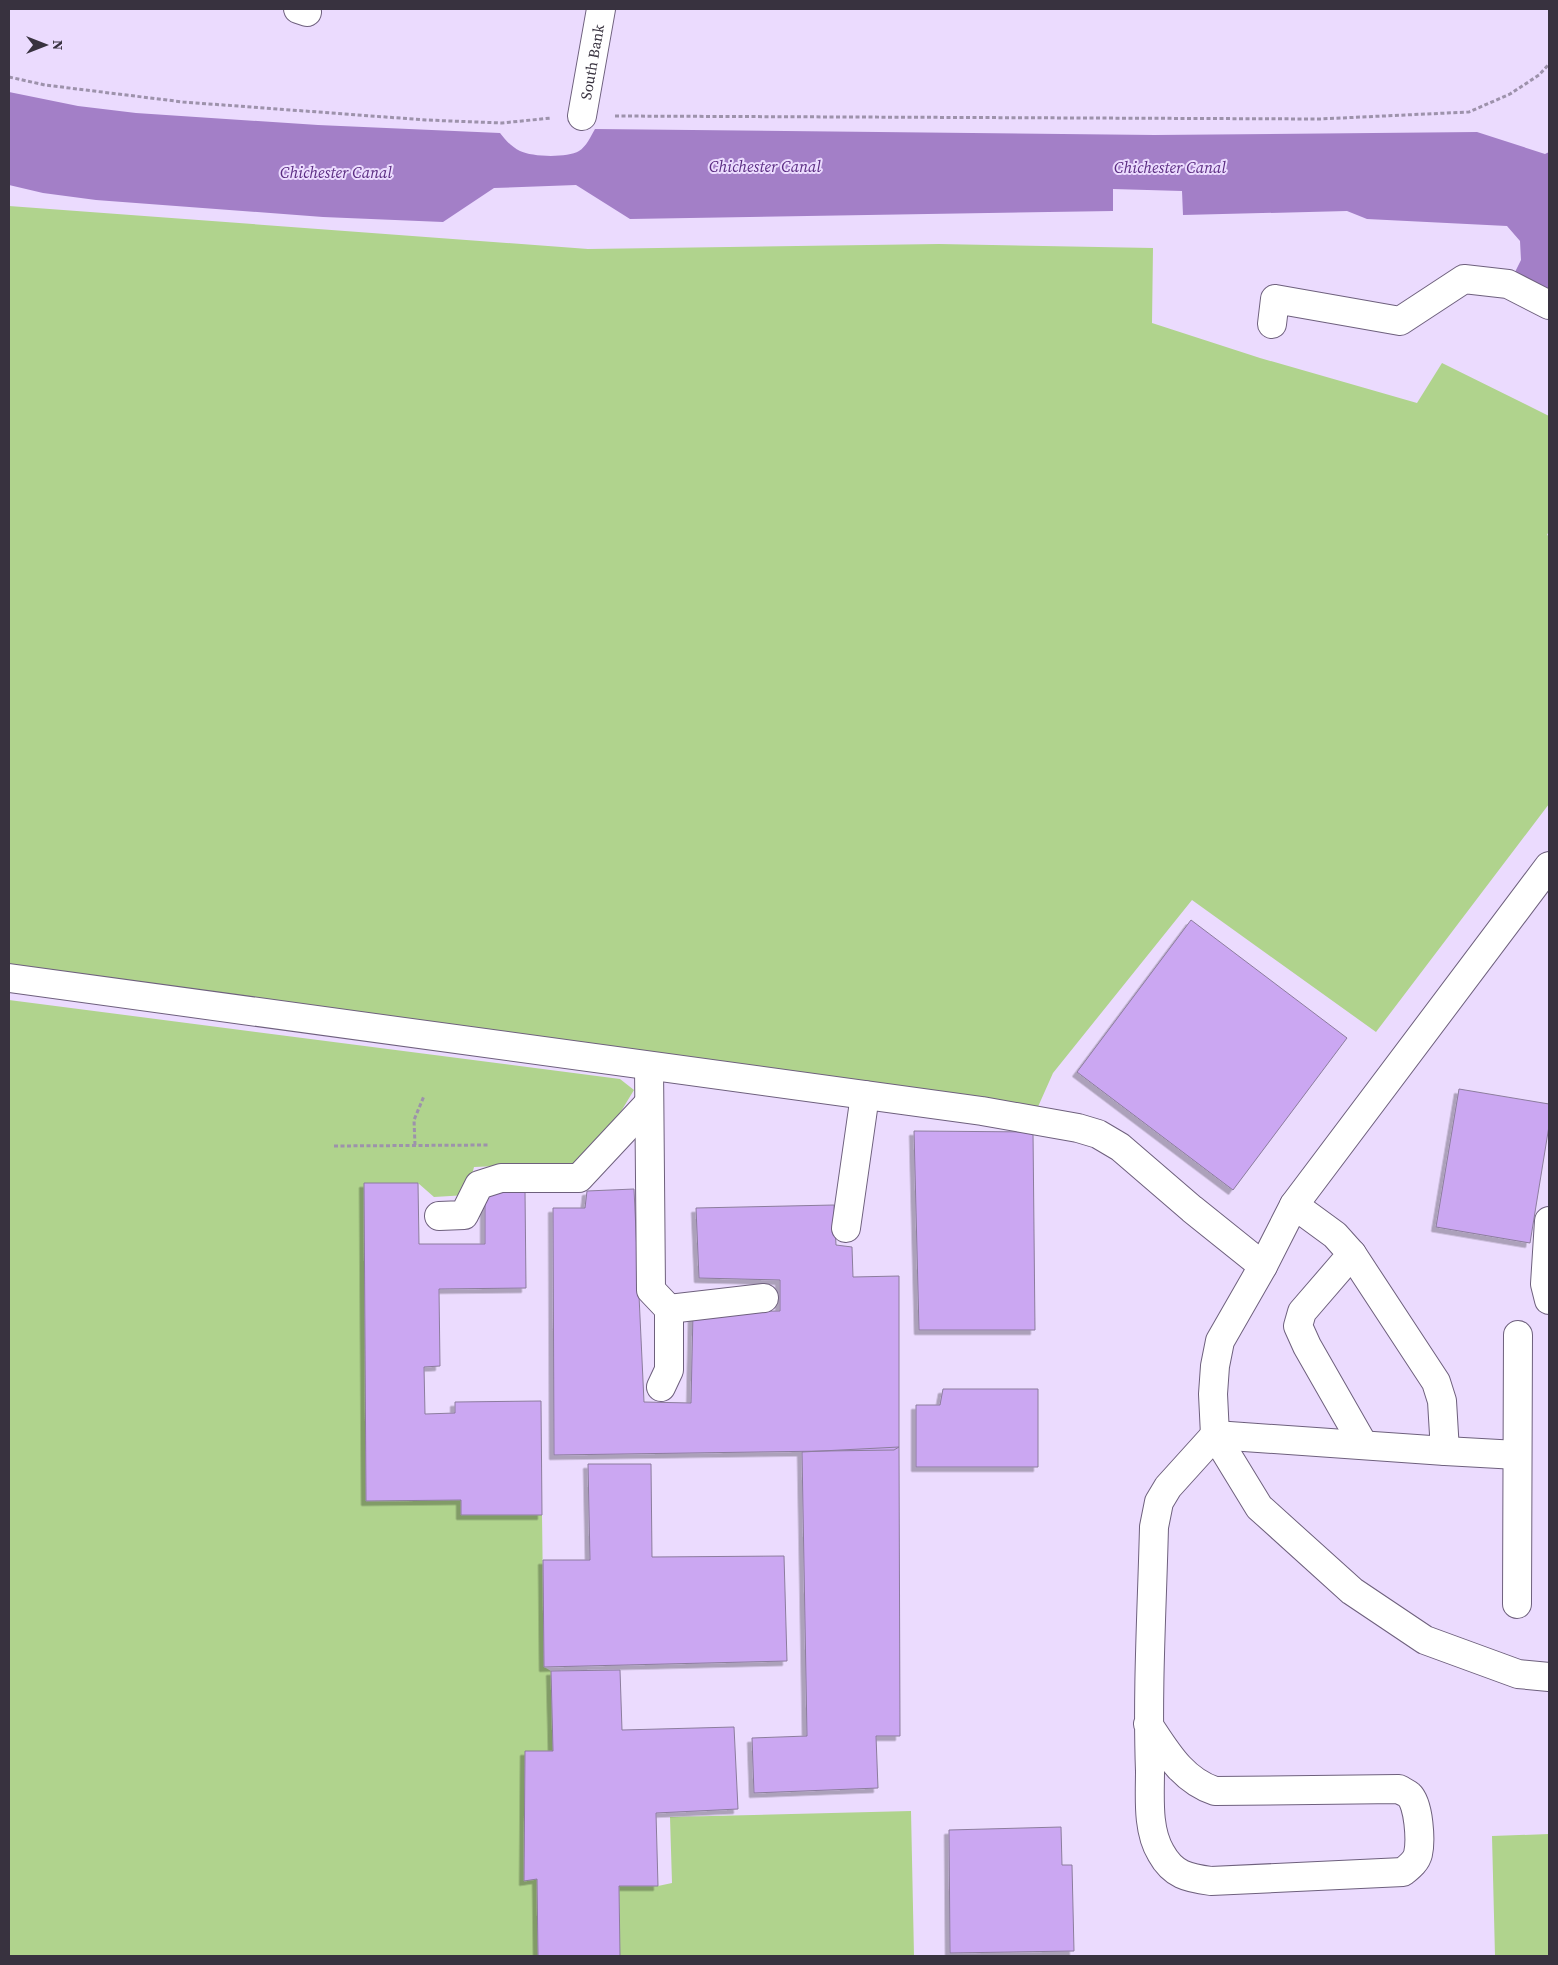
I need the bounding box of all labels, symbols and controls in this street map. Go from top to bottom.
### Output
north arrow [20,20,70,70]
street label: South Bank [575,22,609,101]
text: N [48,40,68,50]
water label: Chichester Canal [709,155,821,177]
water label: Chichester Canal [1114,156,1226,178]
water label: Chichester Canal [280,161,392,183]

